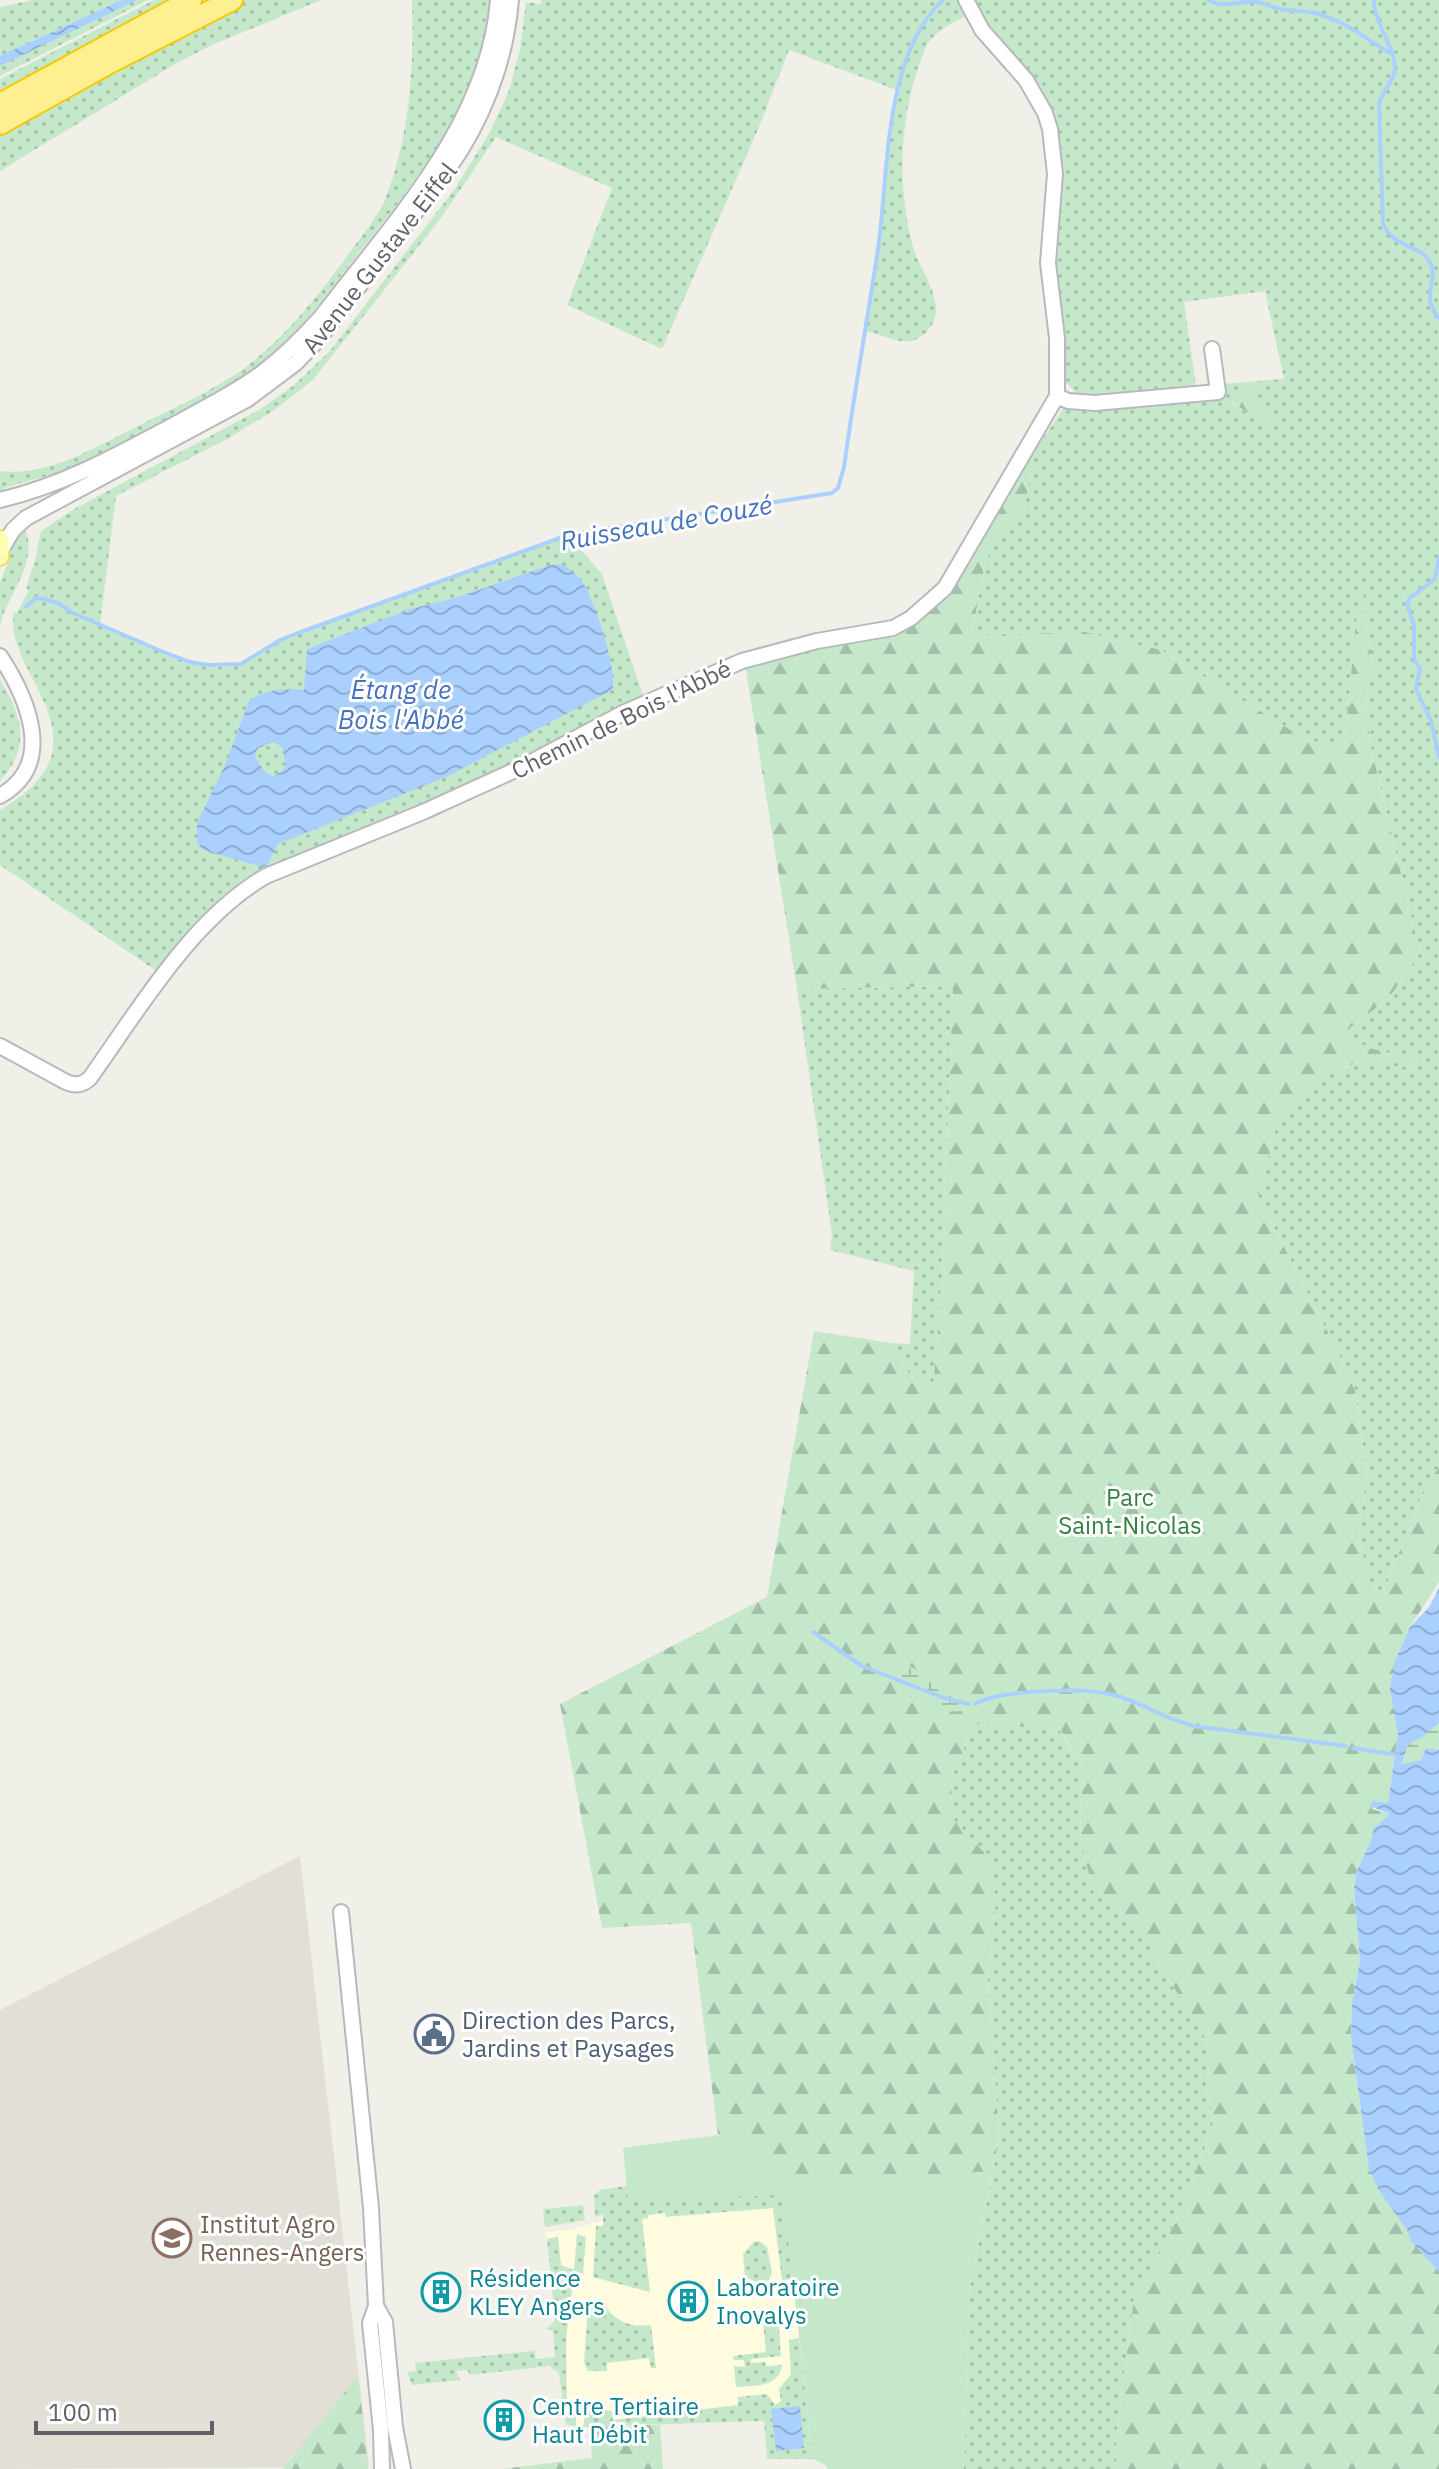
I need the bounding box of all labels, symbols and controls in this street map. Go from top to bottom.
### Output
street label: Avenue Gustave Eiffel [294,156,464,360]
water label: Ruisseau de Couzé [557,487,775,557]
street label: Chemin de Bois l'Abbé [506,652,736,786]
water label: Étang de Bois l'Abbé [338,672,464,736]
park label: Parc Saint-Nicolas [1058,1481,1202,1541]
place label: Direction des Parcs, Jardins et Paysages [462,2004,676,2064]
public building icon: Direction des Parcs, Jardins et Paysages [413,2013,455,2055]
place label: Institut Agro Rennes-Angers [200,2208,364,2268]
school or university icon: Institut Agro Rennes-Angers [151,2217,193,2259]
place label: Résidence KLEY Angers [469,2262,605,2322]
building icon: Résidence KLEY Angers [420,2271,462,2313]
place label: Laboratoire Inovalys [716,2271,839,2331]
building icon: Laboratoire Inovalys [667,2280,709,2322]
scale bar [36,2385,212,2435]
place label: Centre Tertiaire Haut Débit [532,2390,699,2450]
text: 100 m [48,2396,118,2428]
building icon: Centre Tertiaire Haut Débit [483,2399,525,2441]

